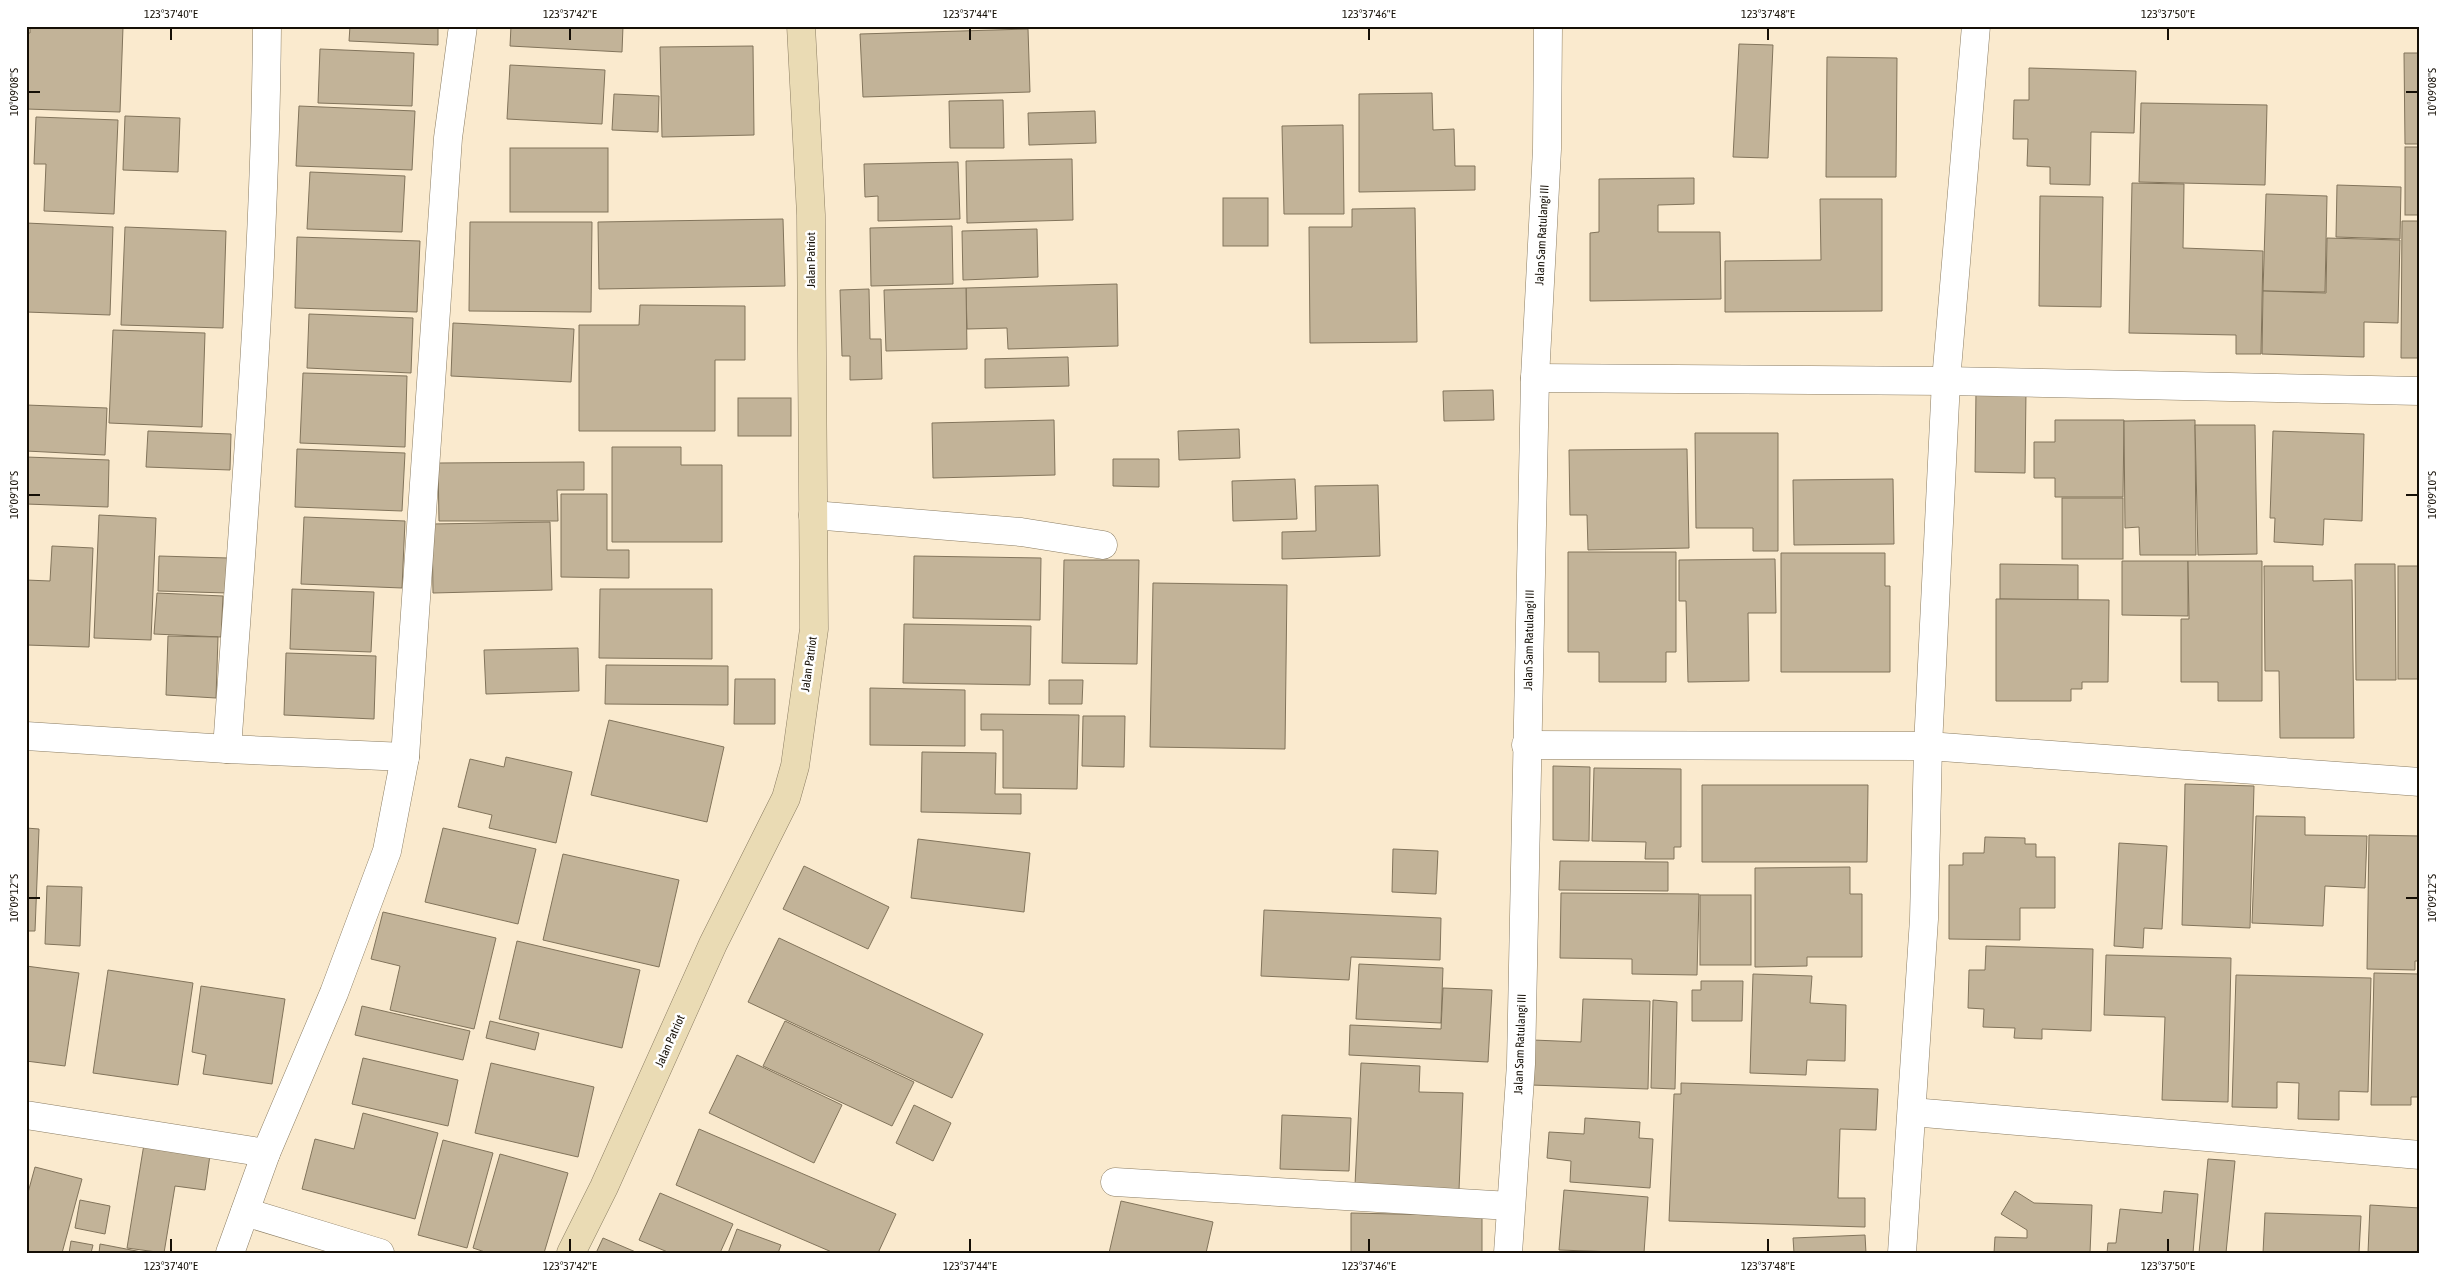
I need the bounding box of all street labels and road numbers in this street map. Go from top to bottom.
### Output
street label: Jalan Sam Ratulangi III [1532,184,1552,286]
street label: Jalan Patriot [804,232,818,288]
street label: Jalan Sam Ratulangi III [1521,590,1537,690]
street label: Jalan Patriot [798,635,820,693]
street label: Jalan Sam Ratulangi III [1511,993,1529,1095]
street label: Jalan Patriot [652,1012,688,1069]

